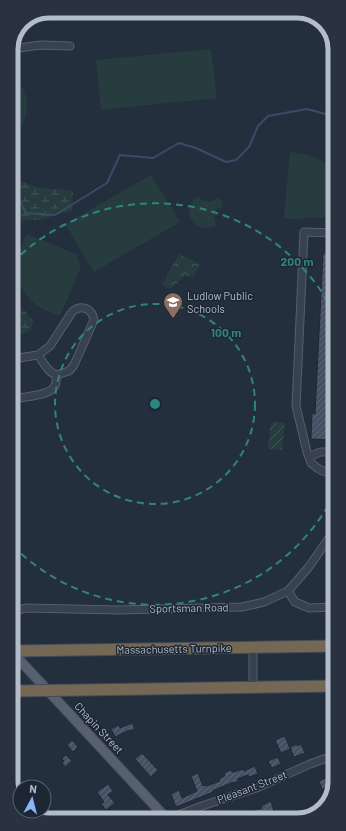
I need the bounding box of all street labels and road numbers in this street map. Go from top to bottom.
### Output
street label: Sportsman Road [149,600,229,615]
street label: Massachusetts Turnpike [116,641,232,656]
street label: Chapin Street [72,699,126,756]
street label: Pleasant Street [215,767,288,806]

